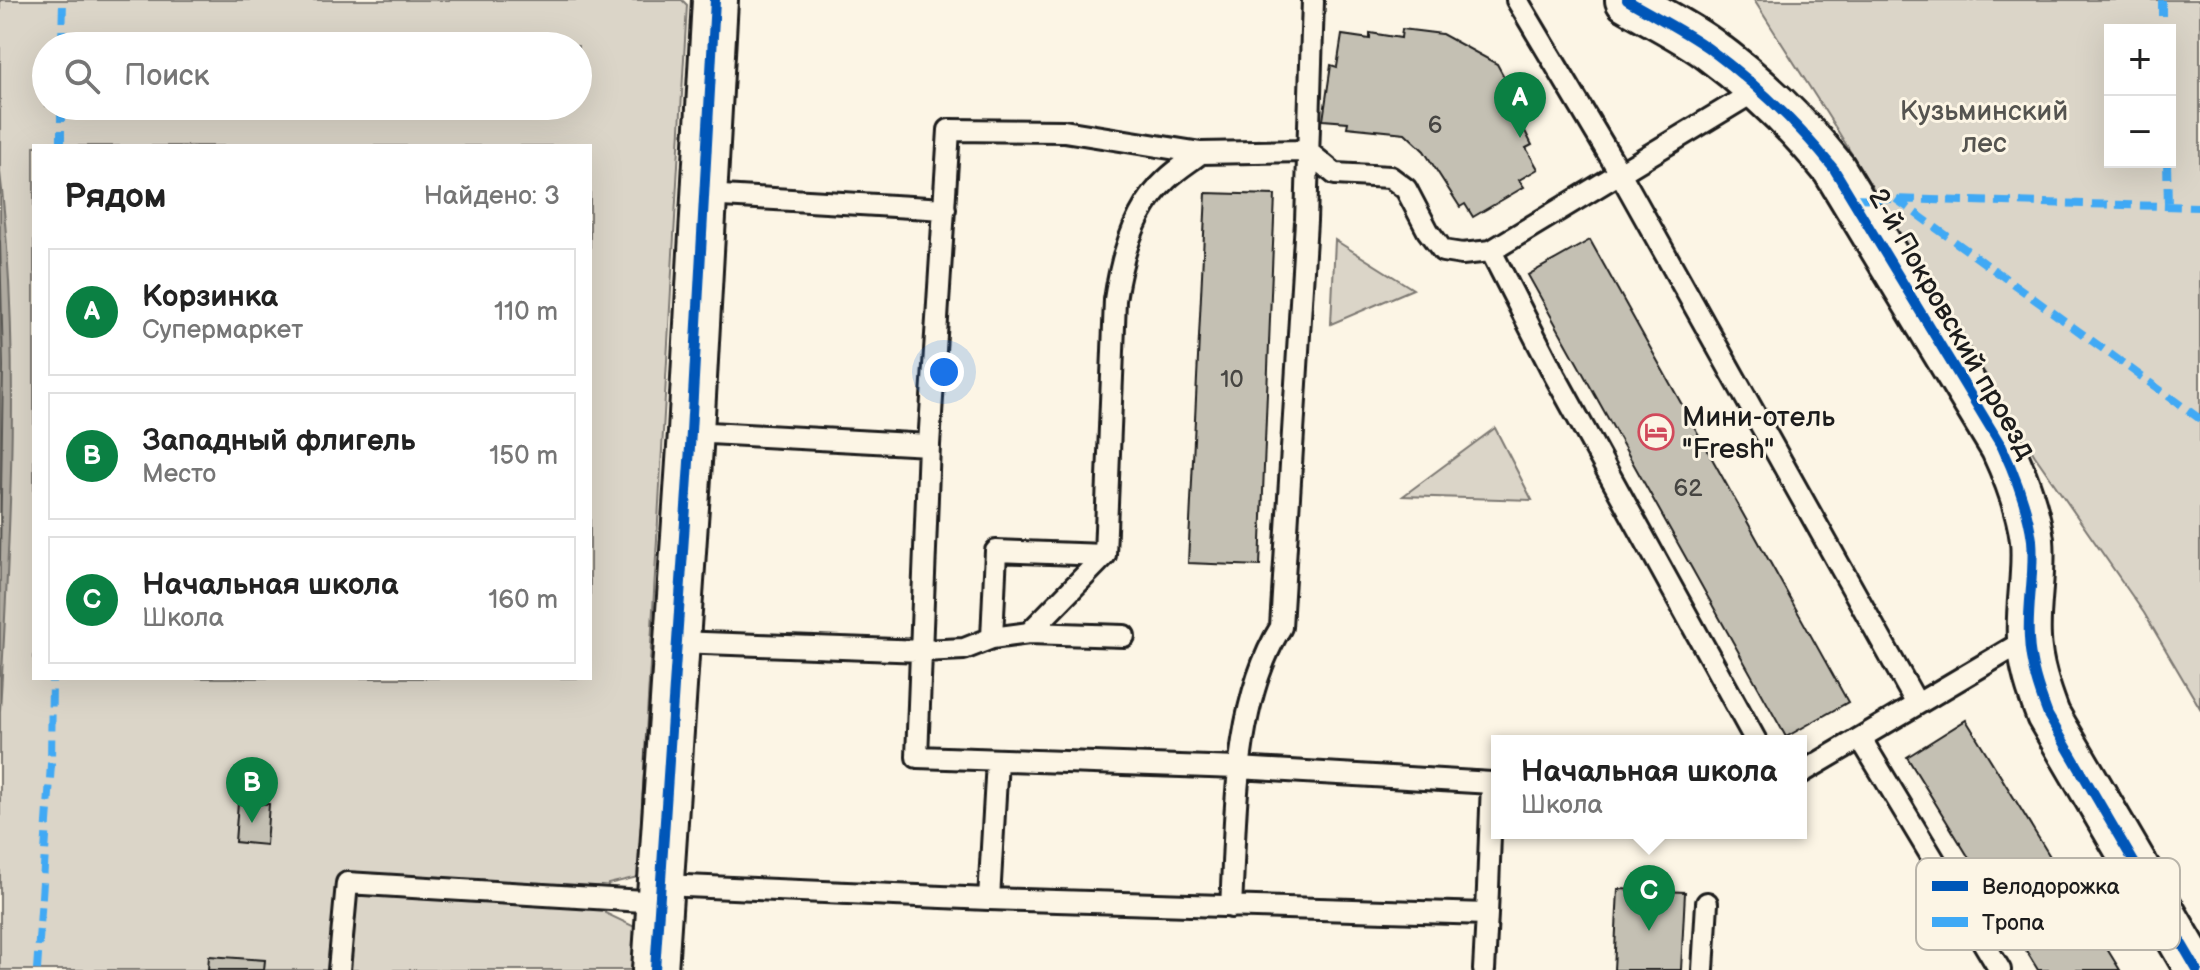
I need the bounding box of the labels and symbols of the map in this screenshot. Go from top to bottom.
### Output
pin: A [1494,72,1546,138]
park label: Кузьминский лес [1900,95,2068,160]
house number: 6 [1428,111,1442,140]
street label: 2-й Покровский проезд [1861,183,2043,465]
your location [924,352,964,392]
house number: 10 [1220,365,1244,394]
place label: Мини-отель "Fresh" [1682,401,1835,466]
hotel icon: Мини-отель "Fresh" [1637,413,1675,451]
house number: 62 [1674,474,1702,503]
pin: B [226,757,278,823]
legend [1916,858,2180,950]
pin: C [1623,865,1675,931]
text: Велодорожка [1982,874,2120,901]
text: Тропа [1982,910,2044,937]

